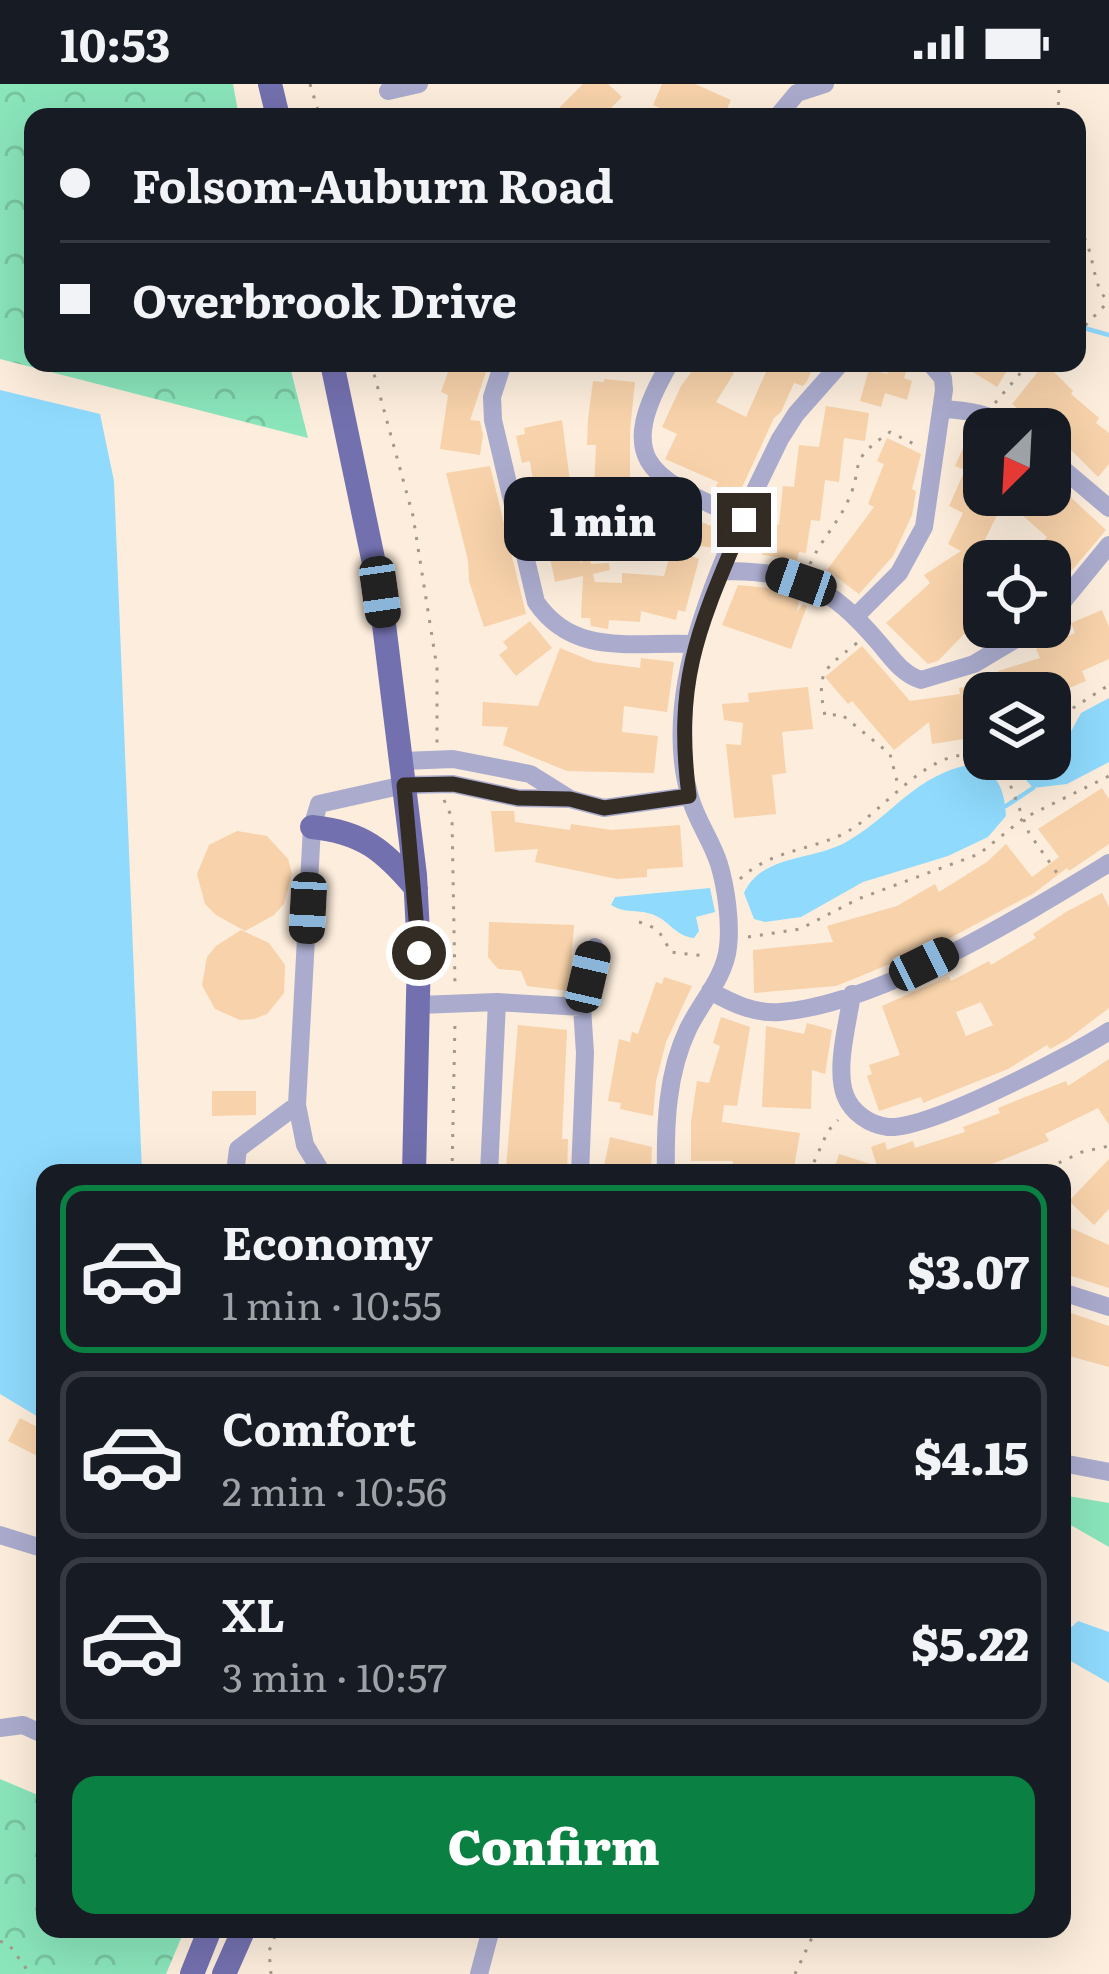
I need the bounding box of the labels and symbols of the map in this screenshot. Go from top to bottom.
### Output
north arrow [963,408,1071,516]
callout: 1 min [504,478,702,562]
route end [717,493,771,547]
car [761,553,841,611]
car [357,554,403,630]
car [288,871,328,945]
route start [392,926,446,980]
car [884,932,964,996]
car [562,938,614,1016]

